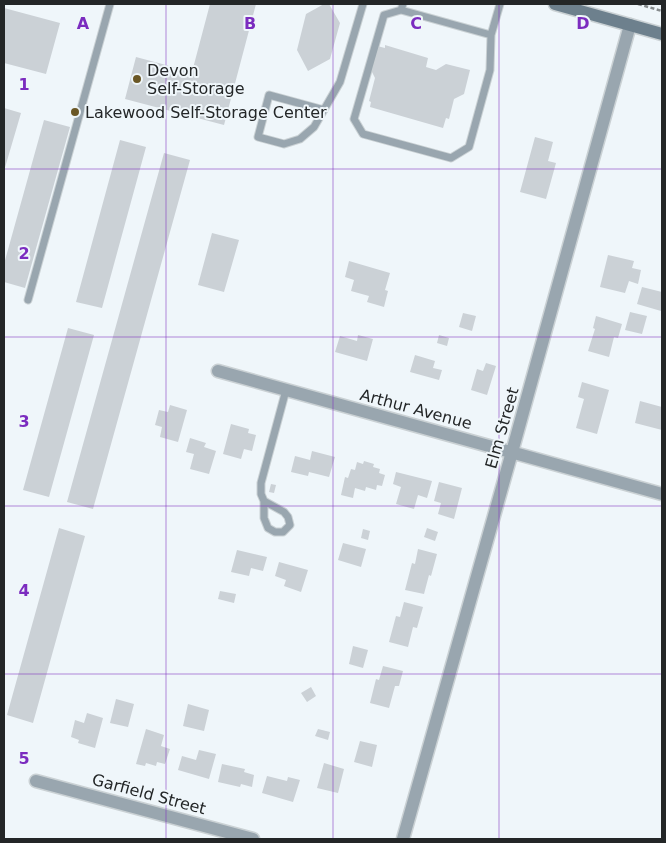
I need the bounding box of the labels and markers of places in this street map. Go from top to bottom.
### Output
place label: Devon Self-Storage [147,61,245,98]
marker: Devon Self-Storage [131,73,143,85]
place label: Lakewood Self-Storage Center [85,103,327,122]
marker: Lakewood Self-Storage Center [69,106,81,118]

